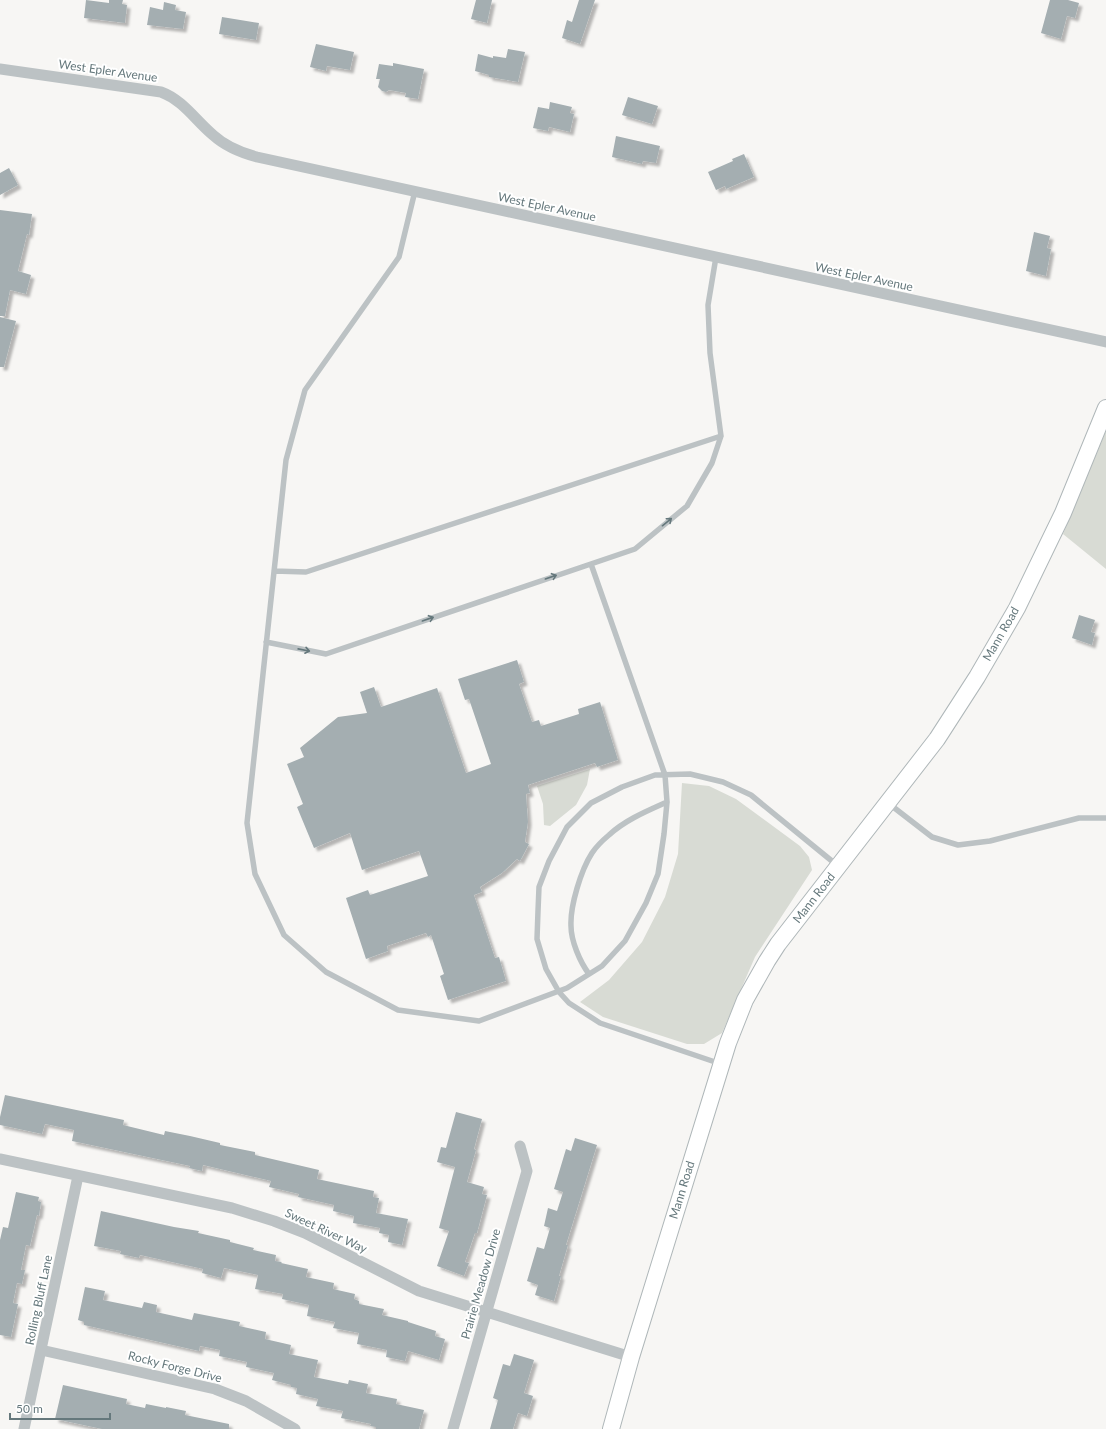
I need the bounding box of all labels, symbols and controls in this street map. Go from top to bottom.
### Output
street label: West Epler Avenue [58,56,159,85]
street label: West Epler Avenue [497,189,597,224]
street label: West Epler Avenue [814,259,914,294]
one-way arrow [662,518,673,527]
one-way arrow [545,573,558,580]
street label: Mann Road [979,604,1022,663]
one-way arrow [422,615,435,622]
one-way arrow [298,646,311,654]
street label: Mann Road [789,869,838,926]
street label: Mann Road [666,1159,697,1221]
street label: Sweet River Way [283,1205,370,1257]
street label: Prairie Meadow Drive [458,1227,503,1341]
street label: Rolling Bluff Lane [22,1254,55,1346]
street label: Rocky Forge Drive [127,1348,224,1385]
scale bar [10,1395,110,1421]
text: 50 m [16,1401,43,1416]

